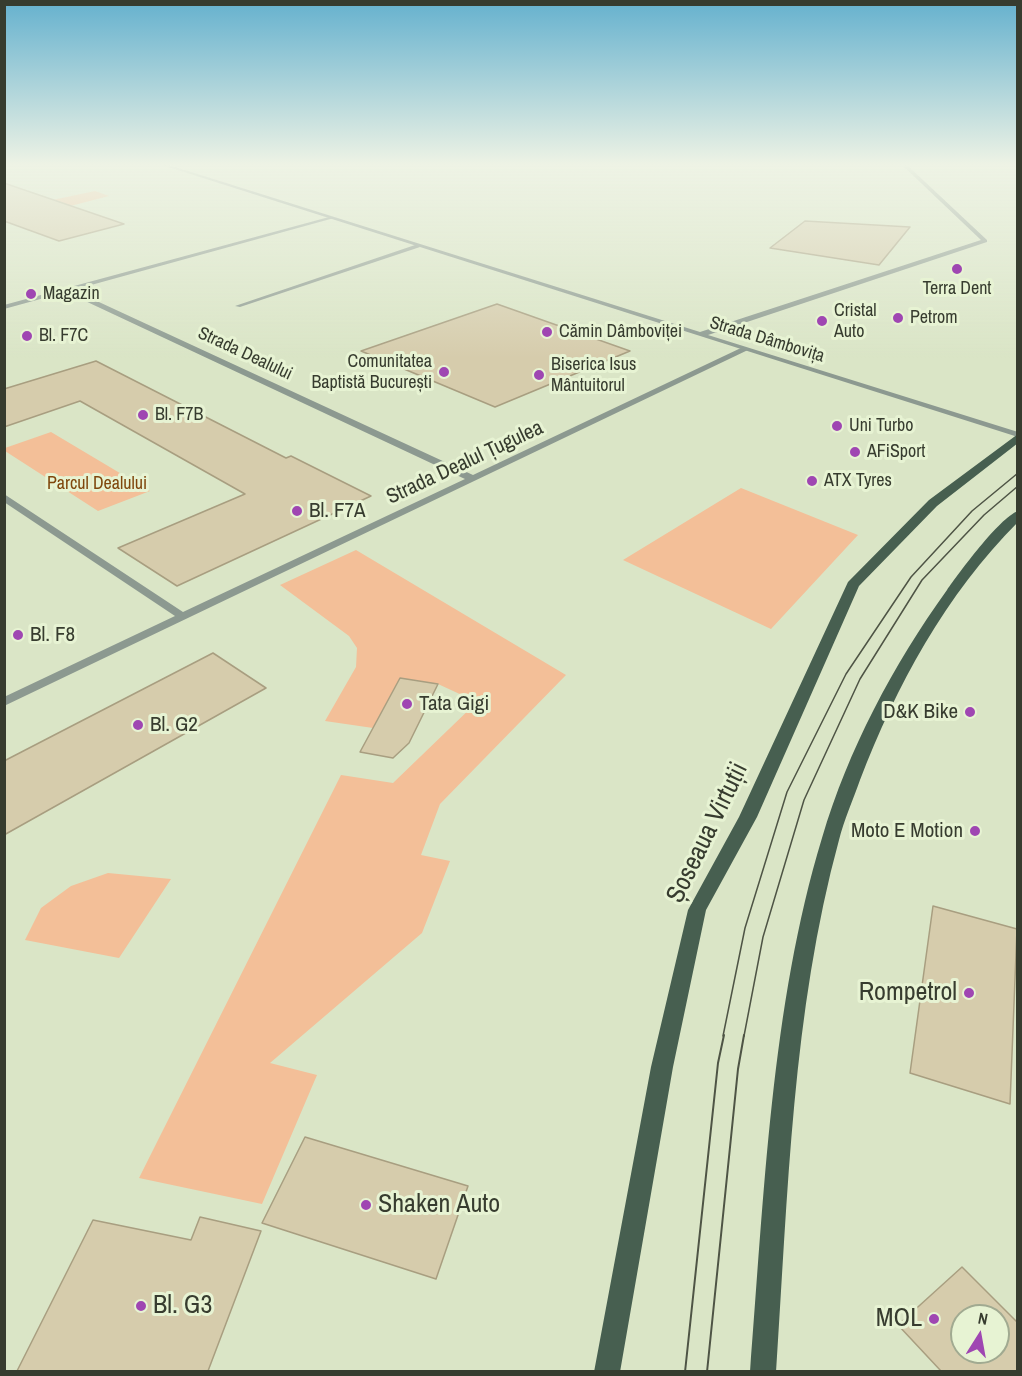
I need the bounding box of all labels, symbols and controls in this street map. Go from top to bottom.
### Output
marker: Terra Dent [950,262,964,276]
place label: Terra Dent [923,278,991,300]
place label: Magazin [43,283,100,305]
marker: Magazin [24,287,38,301]
place label: Cristal Auto [834,300,877,342]
place label: Petrom [910,307,958,329]
marker: Petrom [891,311,905,325]
street label: Strada Dâmbovița [707,312,827,368]
marker: Cristal Auto [815,314,829,328]
place label: Cămin Dâmboviței [559,321,682,343]
street label: Strada Dealului [194,323,296,385]
place label: Bl. F7C [39,325,88,347]
marker: Cămin Dâmboviței [540,325,554,339]
marker: Bl. F7C [20,329,34,343]
place label: Comunitatea Baptistă București [311,351,432,394]
place label: Biserica Isus Mântuitorul [551,354,636,397]
marker: Comunitatea Baptistă București [437,365,451,379]
marker: Biserica Isus Mântuitorul [532,368,546,382]
place label: Bl. F7B [155,404,203,426]
marker: Bl. F7B [136,408,150,422]
place label: Uni Turbo [849,415,913,437]
street label: Strada Dealul Țugulea [383,416,547,510]
marker: Uni Turbo [830,419,844,433]
place label: AFiSport [867,441,925,463]
marker: AFiSport [848,445,862,459]
place label: ATX Tyres [824,470,892,492]
park label: Parcul Dealului [47,473,147,495]
marker: ATX Tyres [805,474,819,488]
place label: Bl. F7A [309,498,365,524]
marker: Bl. F7A [290,504,304,518]
place label: Bl. F8 [30,622,75,648]
marker: Bl. F8 [11,628,25,642]
place label: Tata Gigi [419,691,489,717]
marker: Tata Gigi [400,697,414,711]
place label: D&K Bike [883,699,958,725]
marker: D&K Bike [963,705,977,719]
place label: Bl. G2 [150,712,198,738]
marker: Bl. G2 [131,718,145,732]
street label: Șoseaua Virtuții [661,758,755,908]
place label: Moto E Motion [851,818,963,844]
marker: Moto E Motion [968,824,982,838]
place label: Rompetrol [859,977,957,1009]
marker: Rompetrol [962,986,976,1000]
place label: Shaken Auto [378,1189,500,1221]
marker: Shaken Auto [359,1198,373,1212]
place label: Bl. G3 [153,1290,212,1322]
marker: Bl. G3 [134,1299,148,1313]
place label: MOL [876,1303,922,1335]
north arrow [950,1304,1010,1364]
text: N [976,1307,990,1330]
marker: MOL [927,1312,941,1326]

